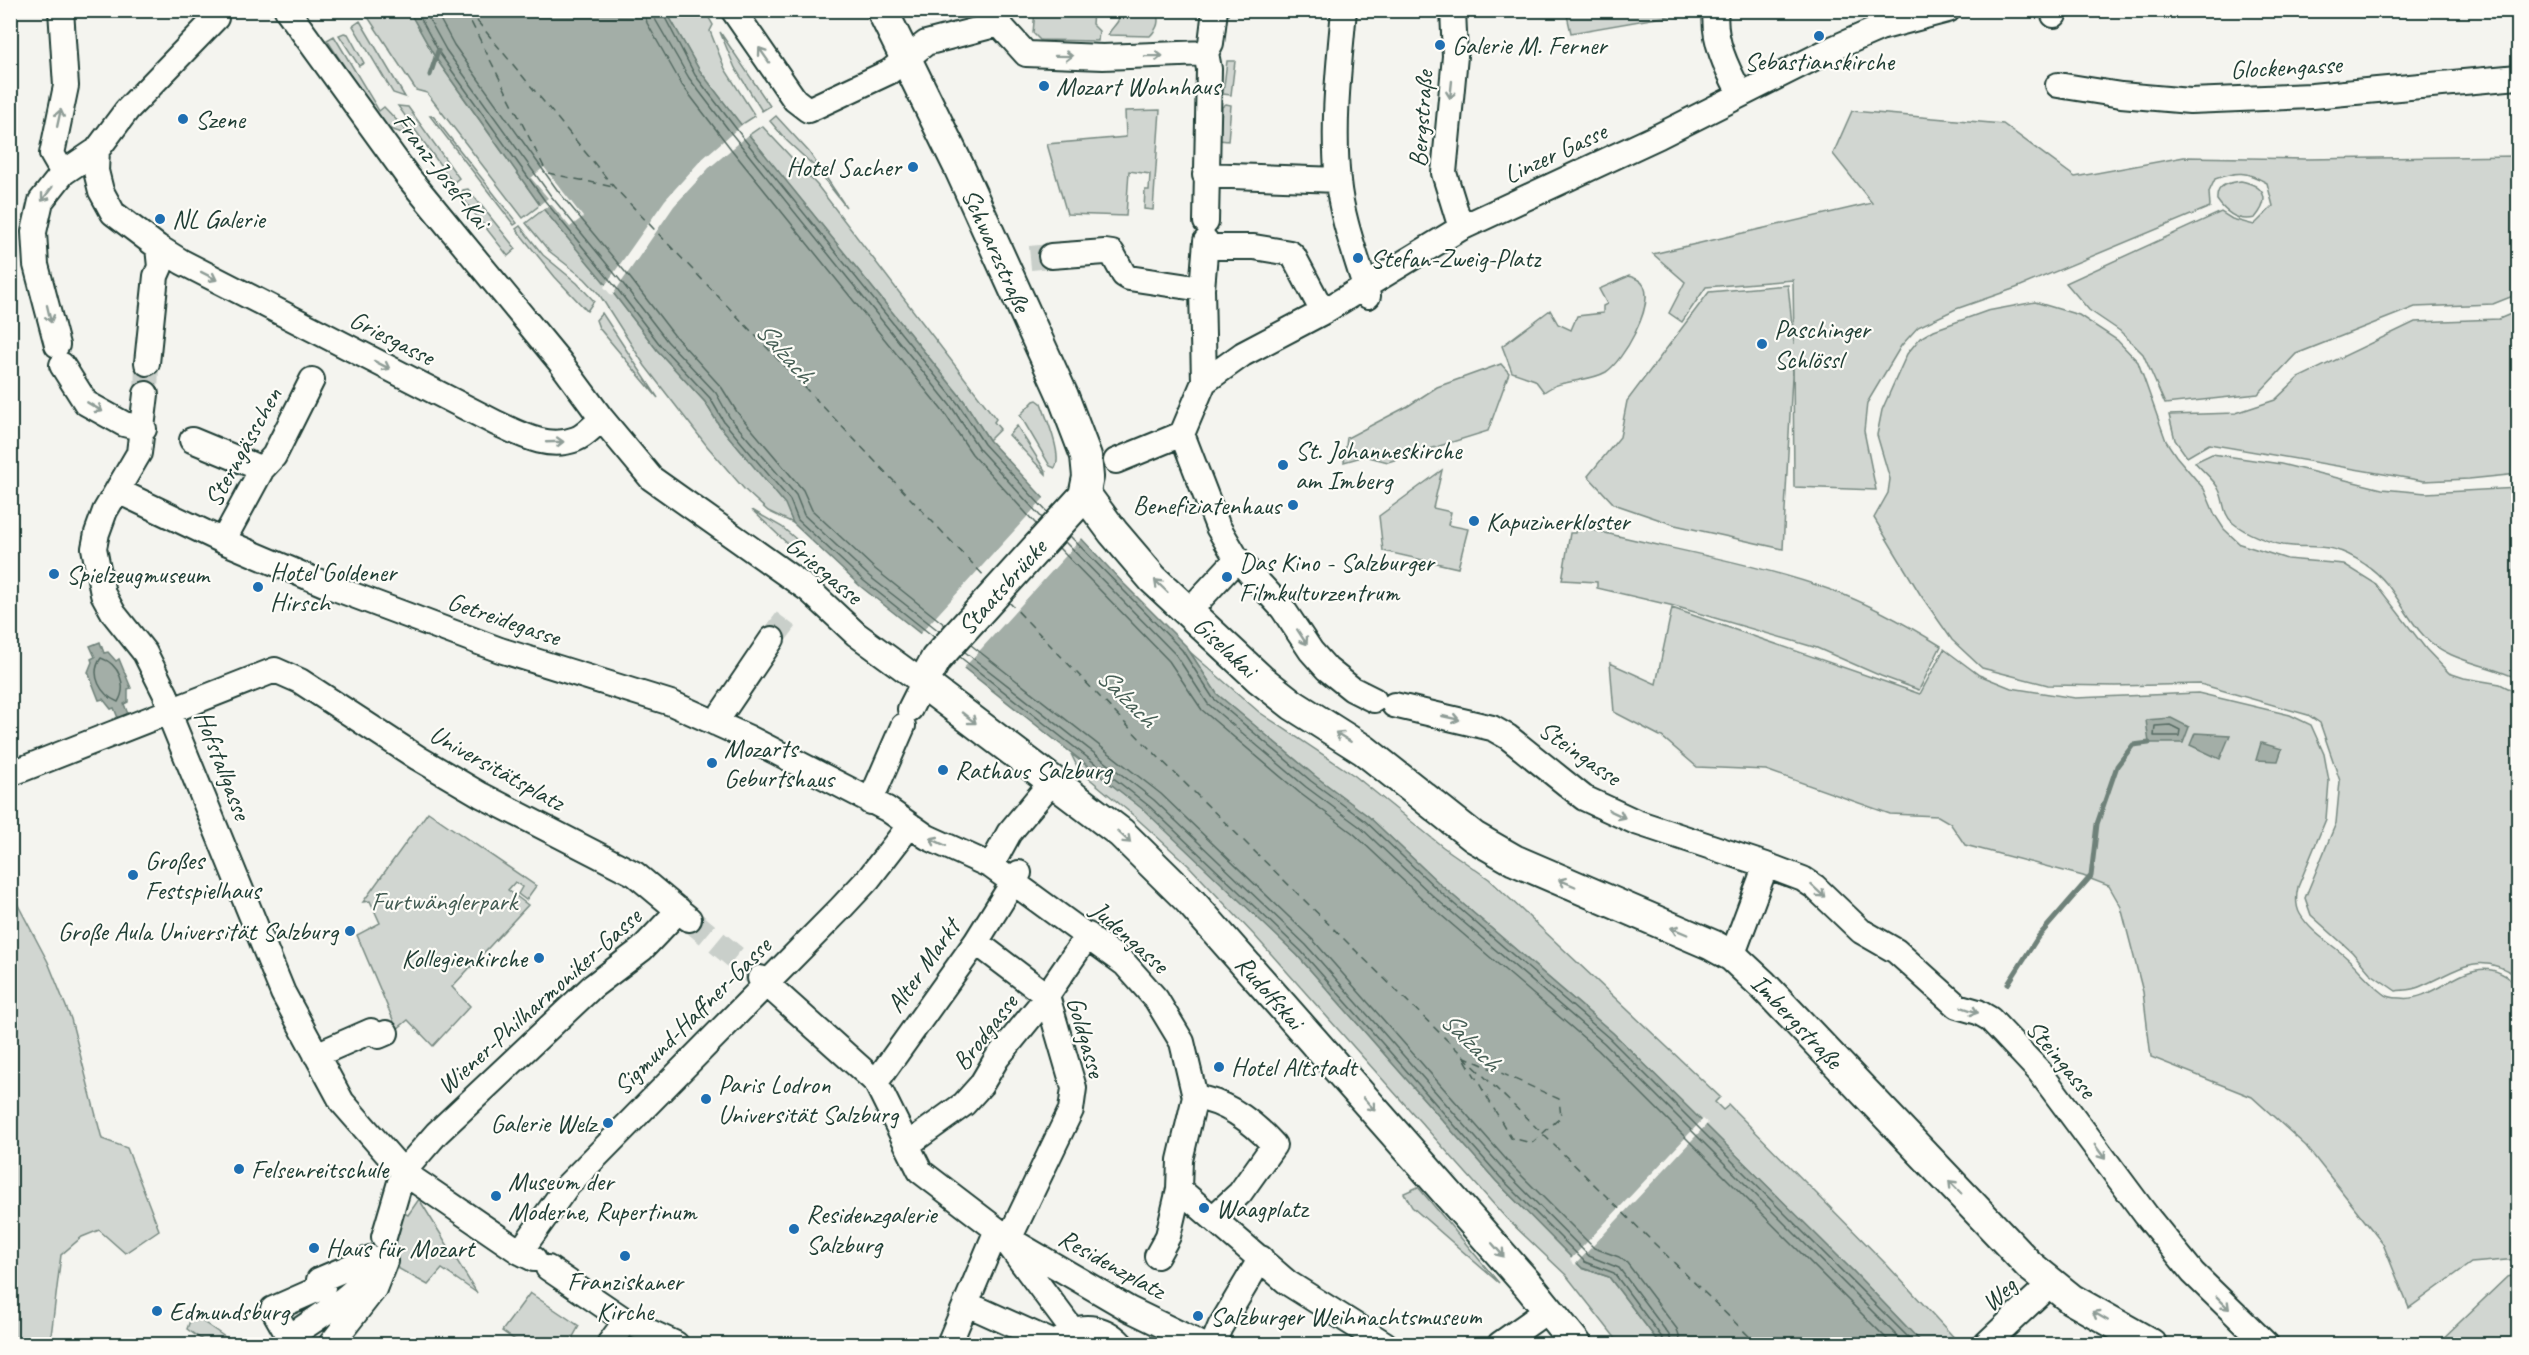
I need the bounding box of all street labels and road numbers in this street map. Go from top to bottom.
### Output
street label: Glockengasse [2230,47,2345,86]
street label: Bergstraße [1401,67,1441,168]
street label: Franz-Josef-Kai [386,106,500,238]
street label: Linzer Gasse [1498,114,1614,191]
street label: Schwarzstraße [954,183,1040,319]
street label: Griesgasse [344,303,442,374]
street label: Sterngässchen [197,381,289,513]
street label: Griesgasse [779,528,871,613]
street label: Staatsbrücke [950,530,1056,642]
street label: Getreidegasse [443,584,566,654]
street label: Giselakai [1186,609,1267,687]
street label: Hofstallgasse [187,706,260,827]
street label: Steingasse [1533,713,1630,795]
street label: Universitätsplatz [424,717,572,819]
street label: Judengasse [1083,892,1178,982]
street label: Wiener-Philharmoniker-Gasse [430,899,649,1101]
street label: Alter Markt [879,910,969,1019]
street label: Sigmund-Haffner-Gasse [606,929,779,1102]
street label: Rudolfskai [1228,948,1314,1038]
street label: Imbergstraße [1744,966,1852,1077]
street label: Brodgasse [945,986,1026,1077]
street label: Goldgasse [1059,993,1114,1083]
street label: Steingasse [2019,1013,2105,1107]
street label: Residenzplatz [1053,1221,1174,1308]
street label: Weg [1974,1268,2025,1319]

